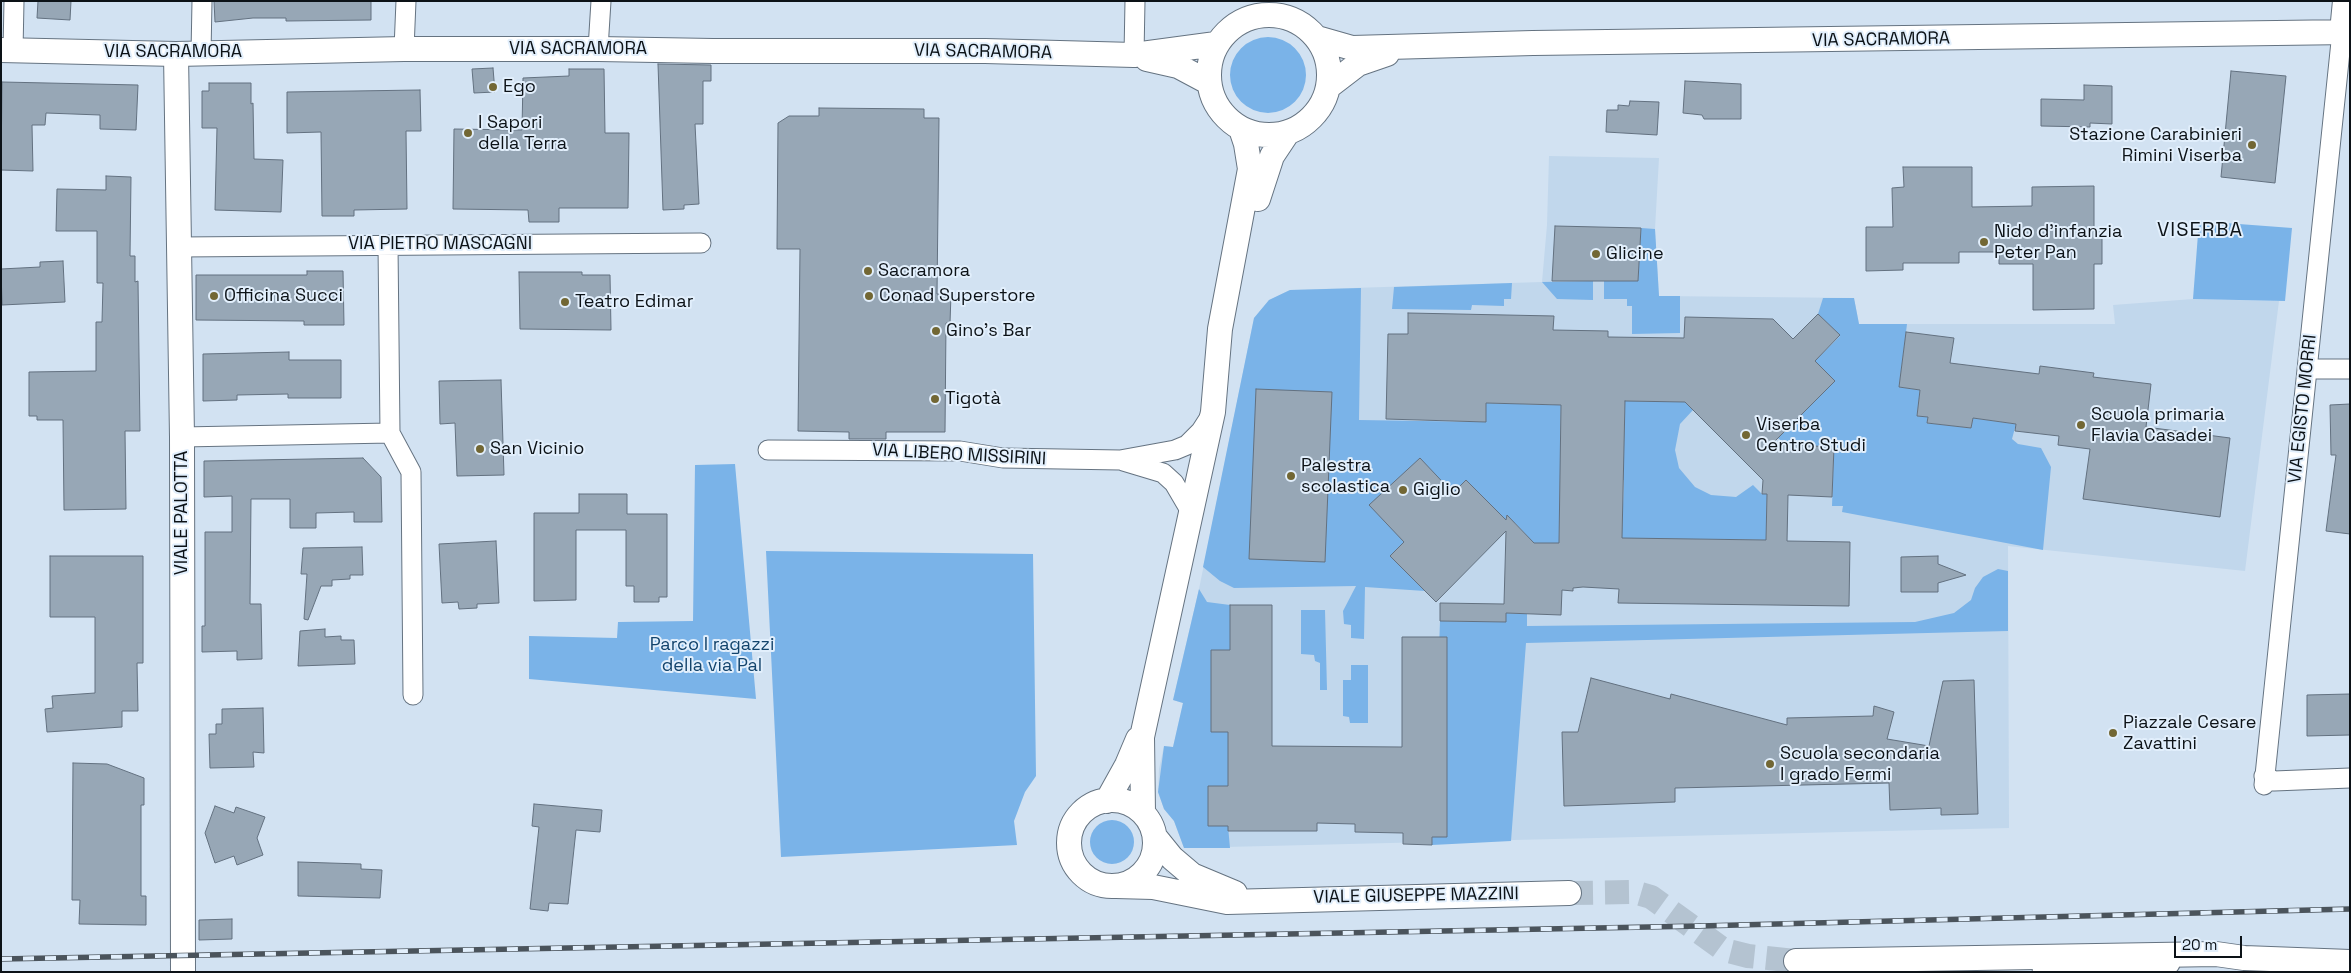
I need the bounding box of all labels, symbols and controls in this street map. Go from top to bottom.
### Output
street label: VIA SACRAMORA [1812,28,1950,52]
street label: VIA SACRAMORA [509,38,647,60]
street label: VIA SACRAMORA [914,40,1052,64]
street label: VIA SACRAMORA [104,41,242,63]
place label: Ego [503,76,536,98]
marker: Ego [487,81,499,93]
place label: I Sapori della Terra [478,112,567,154]
place label: Stazione Carabinieri Rimini Viserba [2069,124,2242,166]
marker: I Sapori della Terra [462,127,474,139]
marker: Stazione Carabinieri Rimini Viserba [2246,139,2258,151]
district label: VISERBA [2156,219,2244,243]
place label: Nido d'infanzia Peter Pan [1994,221,2122,264]
street label: VIA PIETRO MASCAGNI [348,233,532,255]
marker: Nido d'infanzia Peter Pan [1978,236,1990,248]
place label: Glicine [1606,243,1664,265]
marker: Glicine [1590,248,1602,260]
place label: Sacramora [878,260,970,282]
marker: Sacramora [862,265,874,277]
place label: Officina Succi [224,285,343,307]
place label: Conad Superstore [879,285,1035,307]
marker: Officina Succi [208,290,220,302]
marker: Conad Superstore [863,290,875,302]
place label: Teatro Edimar [575,291,693,313]
marker: Teatro Edimar [559,296,571,308]
place label: Gino's Bar [946,320,1031,342]
marker: Gino's Bar [930,325,942,337]
street label: VIA EGISTO MORRI [2284,333,2322,485]
place label: Tigotà [945,388,1001,410]
marker: Tigotà [929,393,941,405]
place label: Scuola primaria Flavia Casadei [2091,404,2224,446]
place label: Viserba Centro Studi [1756,414,1866,456]
marker: Scuola primaria Flavia Casadei [2075,419,2087,431]
marker: Viserba Centro Studi [1740,429,1752,441]
place label: San Vicinio [490,438,584,460]
street label: VIA LIBERO MISSIRINI [871,440,1047,470]
marker: San Vicinio [474,443,486,455]
street label: VIALE PALOTTA [171,451,193,575]
place label: Palestra scolastica [1301,455,1390,498]
marker: Palestra scolastica [1285,470,1297,482]
place label: Giglio [1413,479,1461,501]
marker: Giglio [1397,484,1409,496]
park label: Parco I ragazzi della via Pal [650,634,774,676]
place label: Piazzale Cesare Zavattini [2123,712,2256,754]
marker: Piazzale Cesare Zavattini [2107,727,2119,739]
place label: Scuola secondaria I grado Fermi [1780,743,1940,786]
marker: Scuola secondaria I grado Fermi [1764,758,1776,770]
street label: VIALE GIUSEPPE MAZZINI [1313,883,1519,909]
scale bar [2176,926,2244,958]
text: 20 m [2182,935,2217,954]

